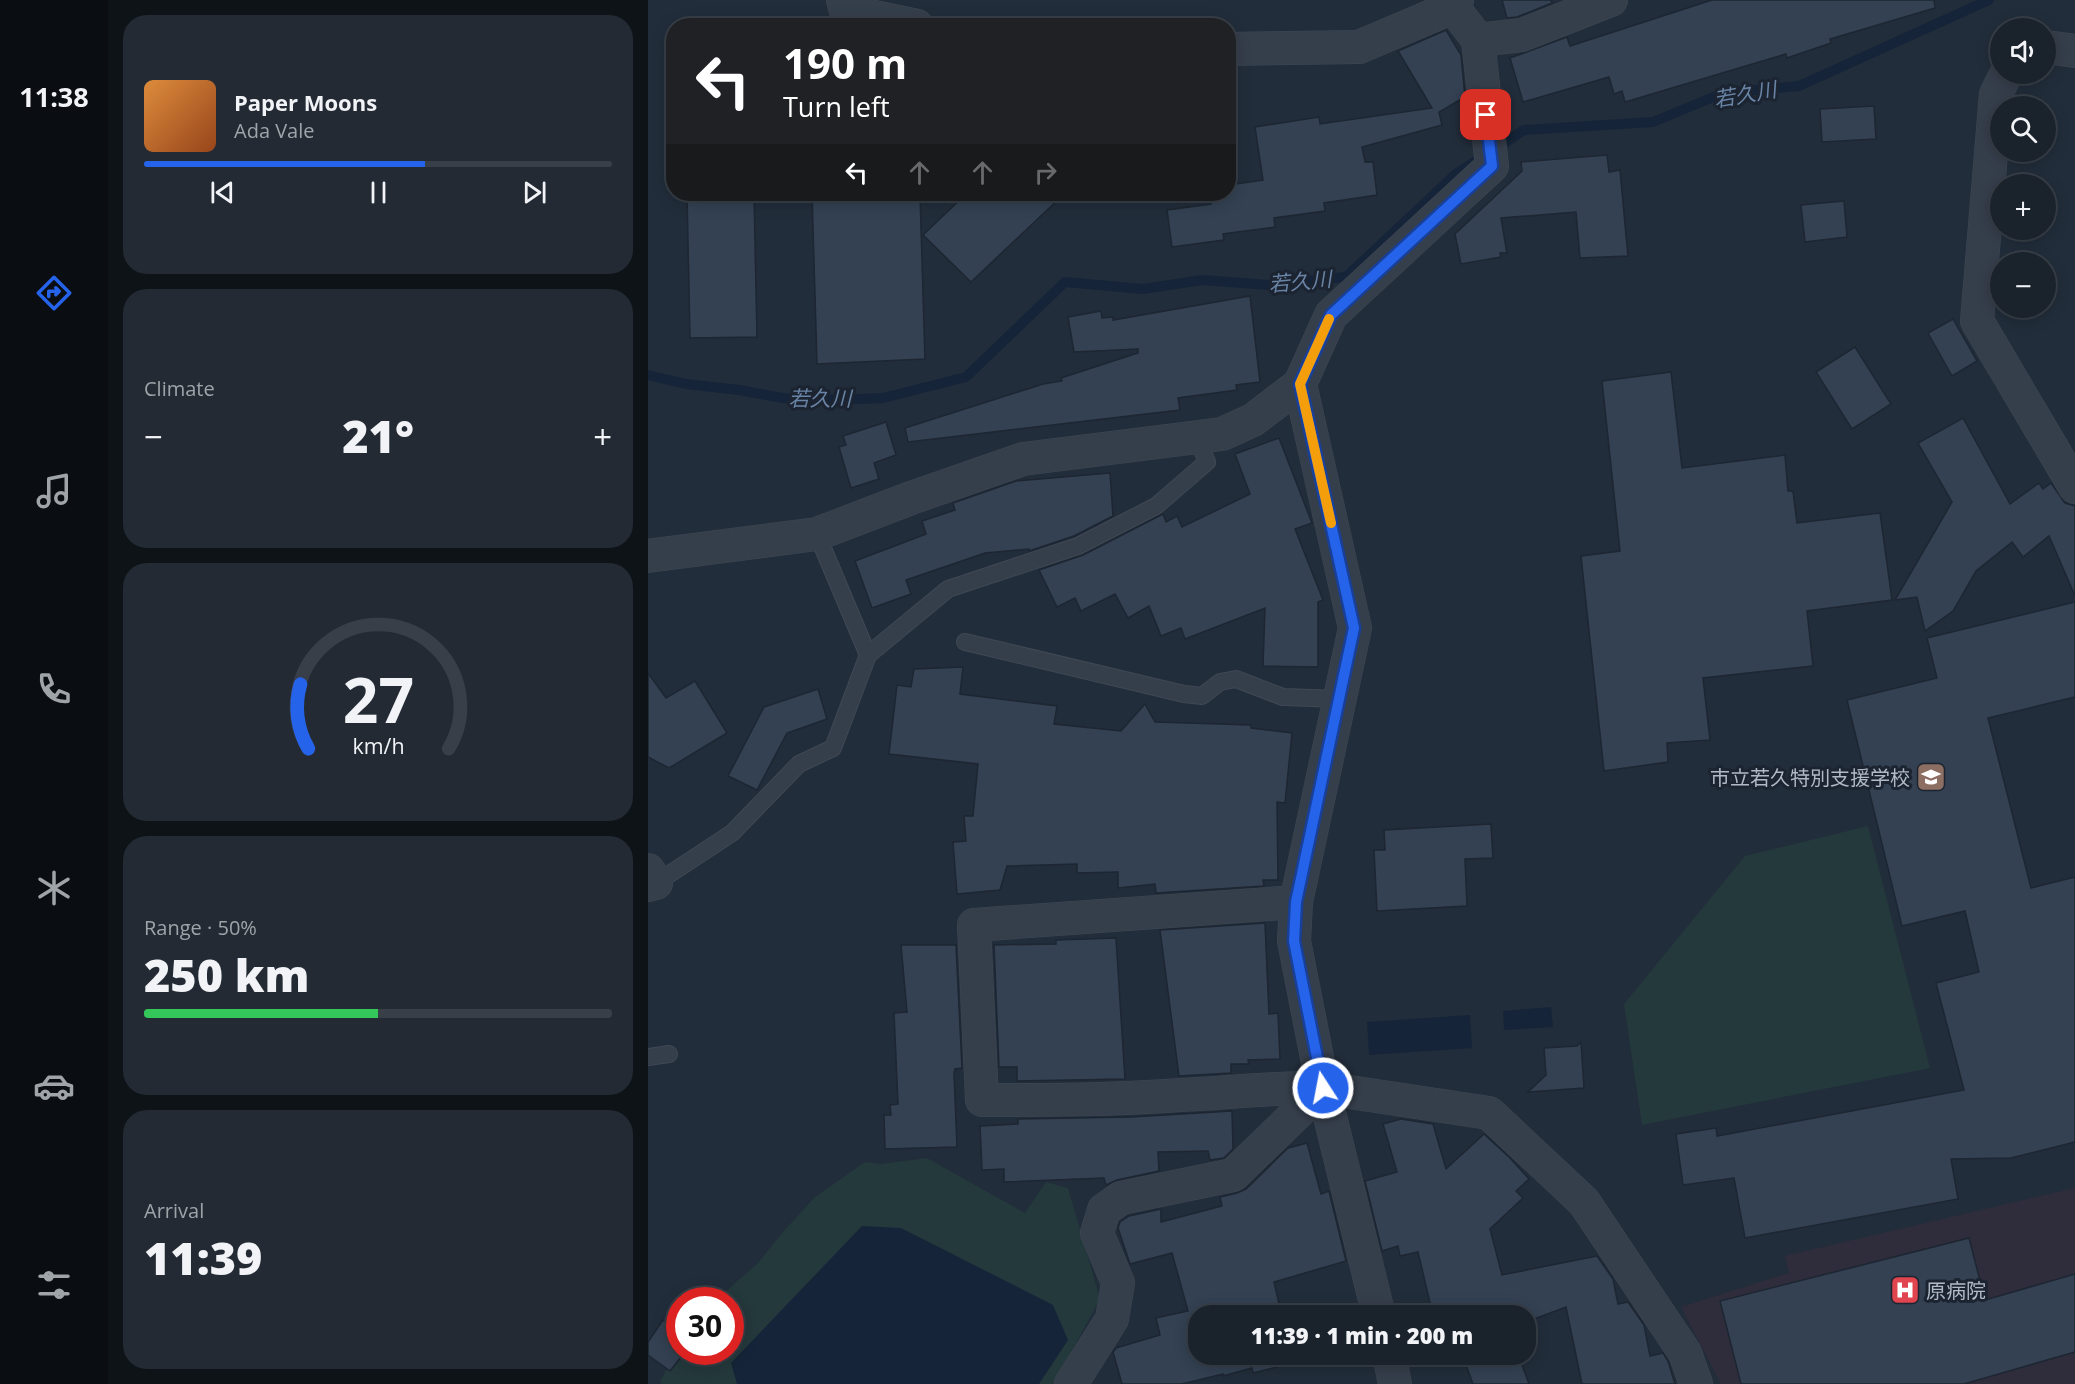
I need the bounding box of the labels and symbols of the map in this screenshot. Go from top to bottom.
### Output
water label: 若久川 [1712,74,1780,113]
pin [1460,89,1511,140]
water label: 若久川 [1267,264,1335,298]
water label: 若久川 [789,384,853,412]
school or university icon: 市立若久特別支援学校 [1915,761,1947,793]
place label: 市立若久特別支援学校 [1710,764,1910,791]
position arrow [1291,1056,1355,1120]
hospital icon: 原病院 [1889,1274,1921,1306]
place label: 原病院 [1926,1277,1986,1304]
speed limit sign: 30 [666,1287,744,1365]

